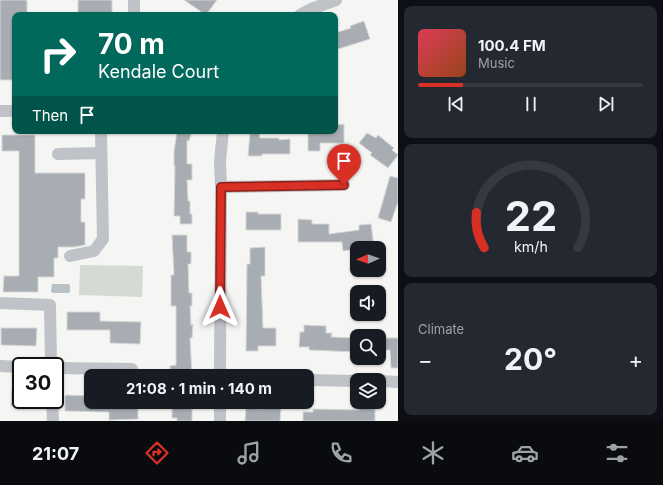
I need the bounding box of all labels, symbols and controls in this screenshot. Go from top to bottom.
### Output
text: 70 m [98,27,165,61]
icon: right [32,28,84,80]
text: 100.4 FM [478,36,546,55]
text: Music [478,55,515,71]
text: Kendale Court [98,61,219,82]
icon: previous [445,93,467,115]
icon: pause [520,93,542,115]
icon: next [595,93,617,115]
icon: arrive [76,104,98,126]
text: Then [32,106,68,125]
pin [327,144,361,185]
icon: arrive [333,150,355,172]
text: 22 [504,191,557,241]
text: km/h [514,238,547,255]
north arrow [350,241,386,277]
map controls [350,241,386,409]
button: sound [350,285,386,321]
position arrow [199,286,241,328]
text: Climate [418,321,464,337]
button: search [350,329,386,365]
text: 20° [504,341,557,377]
text: − [418,347,433,373]
text: + [628,347,643,373]
speed limit sign: 30 [12,357,64,409]
button: layers [350,373,386,409]
text: 21:08 · 1 min · 140 m [126,379,272,398]
icon: directions [143,439,171,467]
icon: music [235,439,263,467]
icon: phone [327,439,355,467]
icon: climate [419,439,447,467]
icon: car [511,439,539,467]
icon: filters [603,439,631,467]
text: 21:07 [32,443,79,464]

